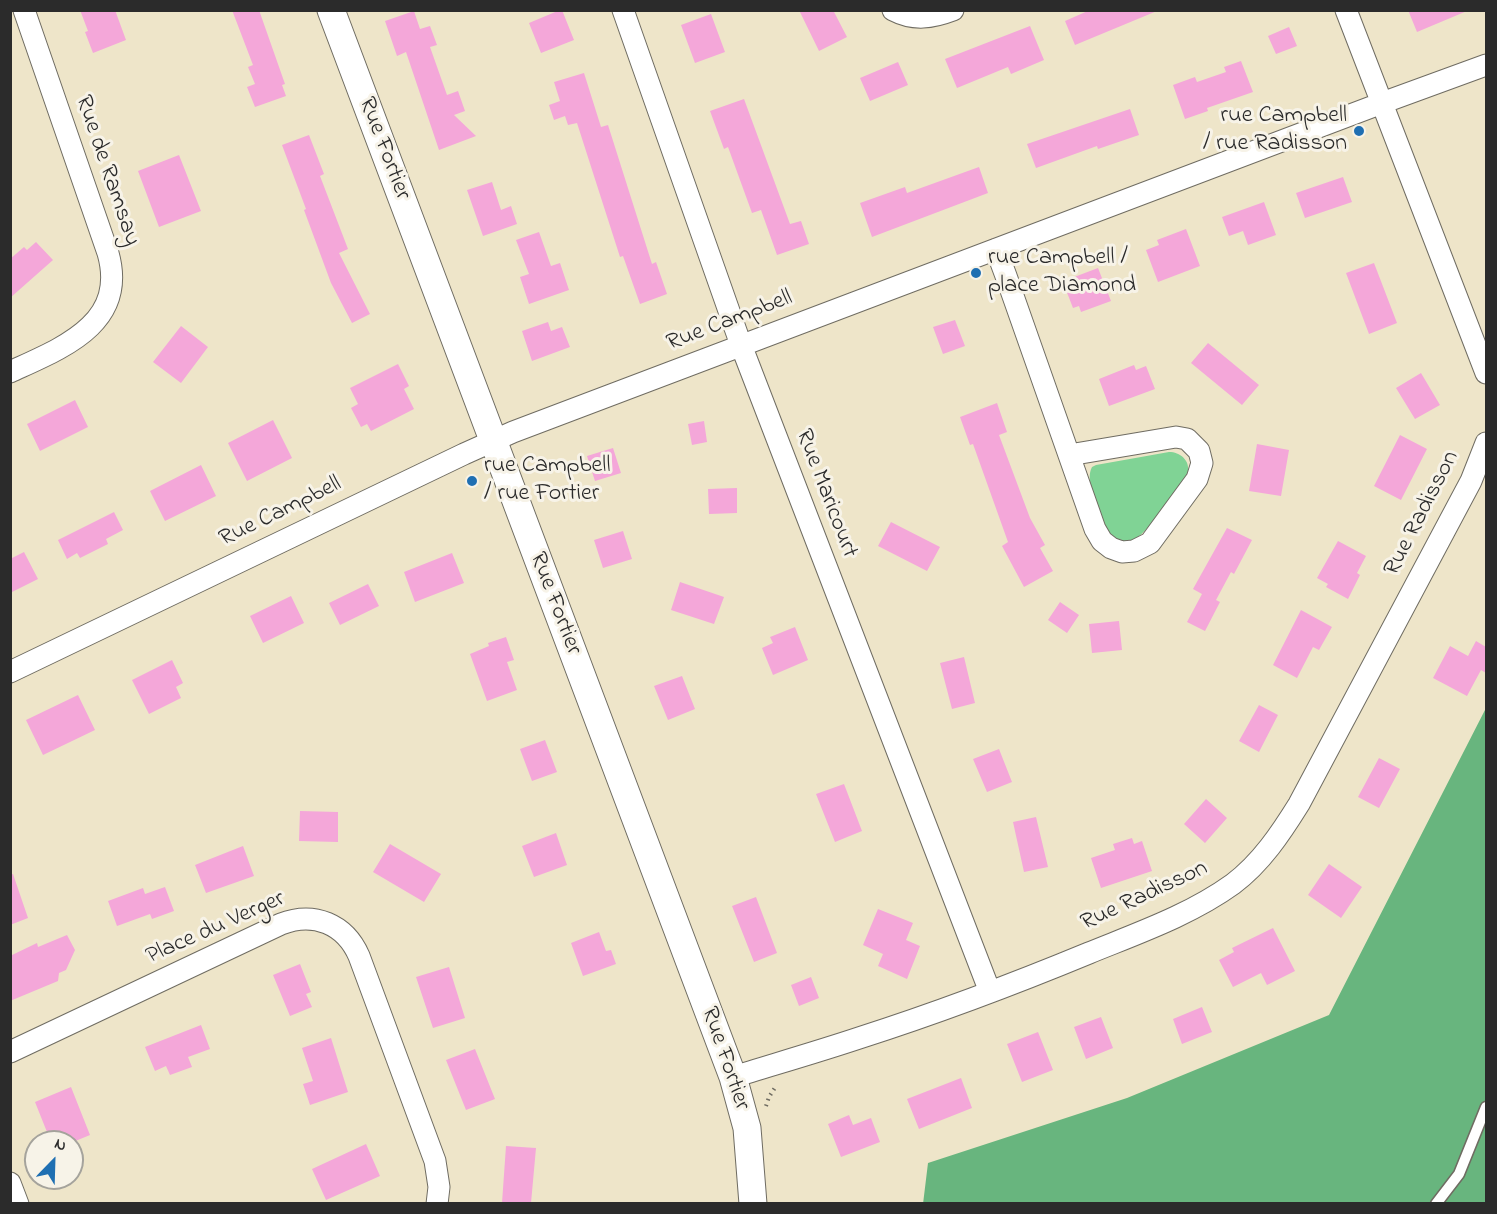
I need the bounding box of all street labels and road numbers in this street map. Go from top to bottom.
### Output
street label: Rue de Ramsay [67,92,145,250]
street label: Rue Fortier [350,94,416,204]
street label: Rue Campbell [663,285,797,359]
street label: Rue Maricourt [787,426,863,562]
street label: Rue Radisson [1379,447,1467,581]
street label: Rue Campbell [215,471,347,555]
street label: Rue Fortier [521,549,587,659]
street label: Rue Radisson [1077,855,1213,939]
street label: Place du Verger [142,886,290,972]
street label: Rue Fortier [693,1003,755,1115]

